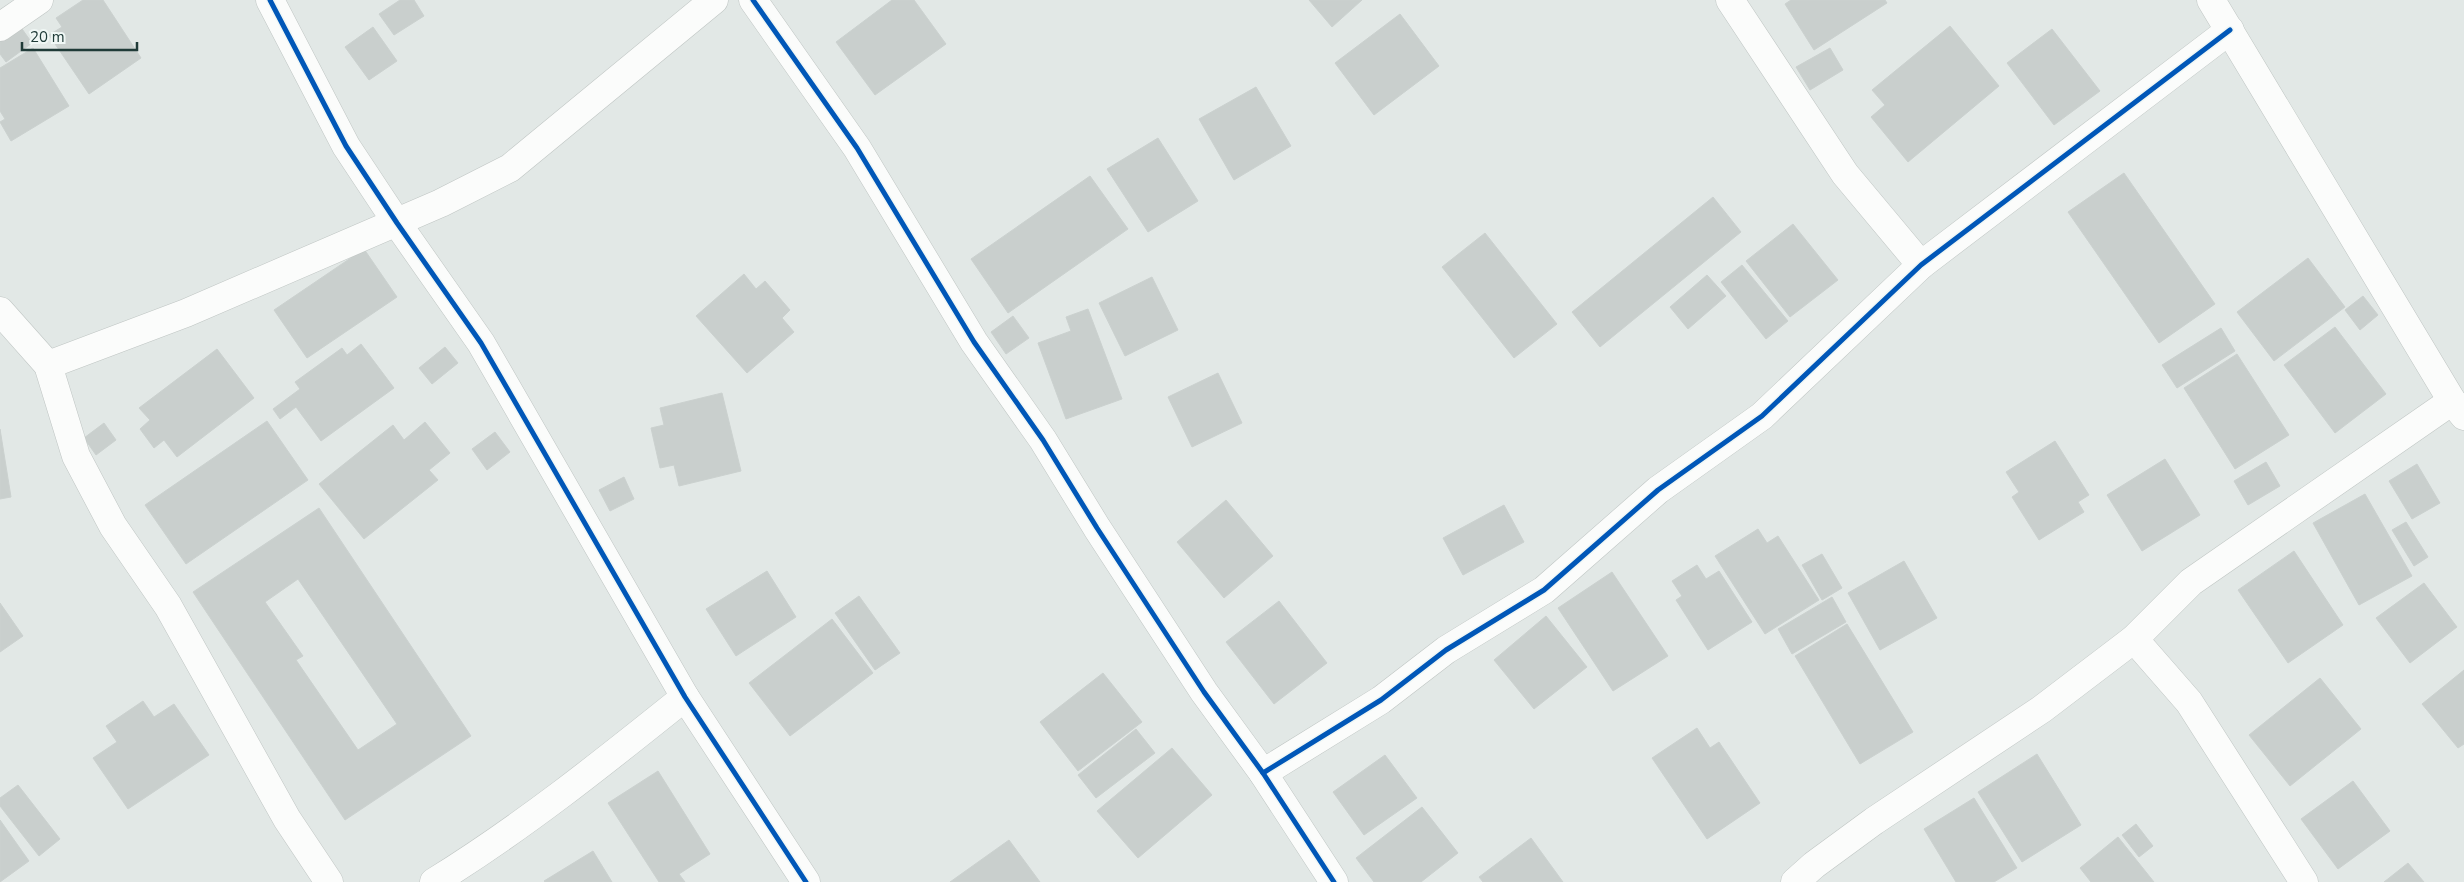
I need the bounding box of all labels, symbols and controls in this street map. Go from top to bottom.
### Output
scale bar [22,20,138,52]
text: 20 m [30,27,65,47]

